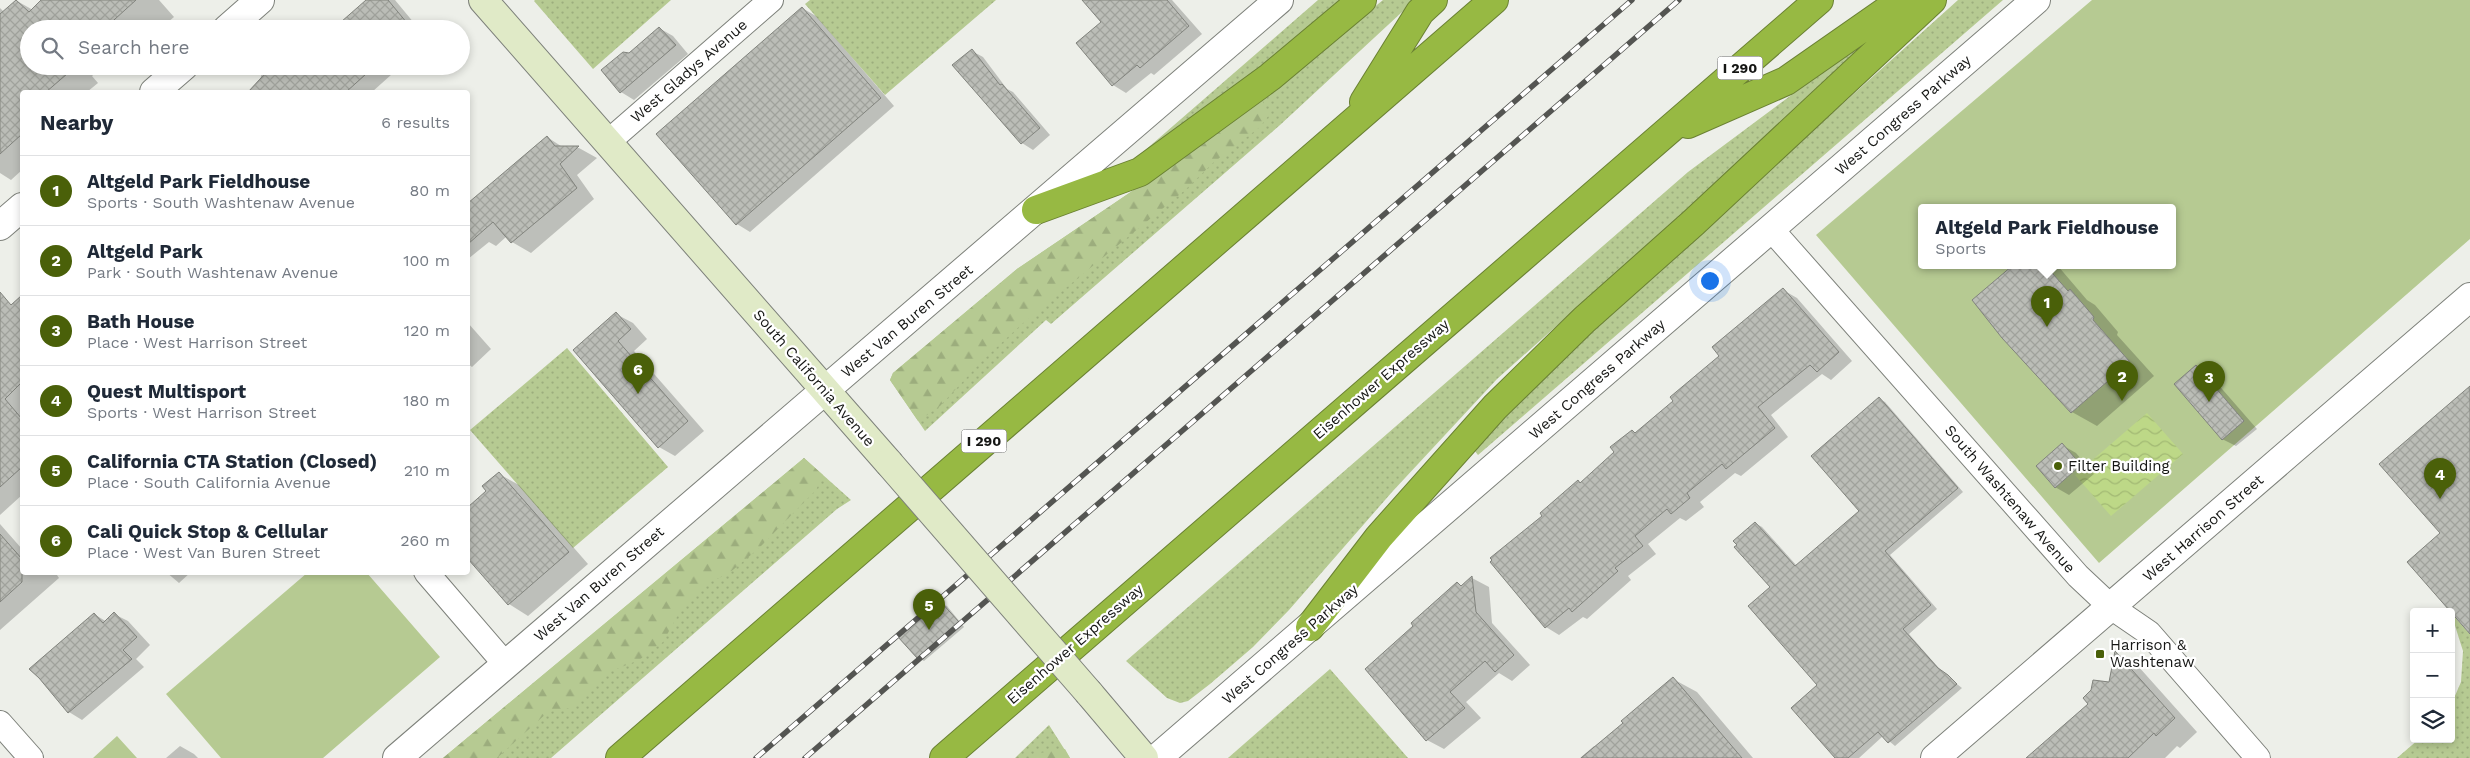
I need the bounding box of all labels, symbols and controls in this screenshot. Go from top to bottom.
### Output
street label: West Gladys Avenue [627,16,751,126]
search box [20,20,470,75]
icon: search [38,34,66,62]
text: Search here [78,36,189,59]
street label: West Congress Parkway [1831,51,1975,179]
road number: I 290 [1718,56,1762,80]
text: Nearby [40,110,113,135]
text: 6 results [381,113,450,132]
text: Altgeld Park Fieldhouse [87,170,310,193]
text: 1 [53,181,59,200]
text: 80 m [409,181,450,200]
text: Sports · South Washtenaw Avenue [87,193,355,212]
popup [1918,204,2176,269]
text: Altgeld Park Fieldhouse [1935,216,2159,239]
text: Sports [1935,239,1986,258]
text: Altgeld Park [87,240,203,263]
text: 2 [51,251,61,270]
text: 100 m [403,251,450,270]
street label: West Van Buren Street [838,260,977,381]
text: Park · South Washtenaw Avenue [87,263,338,282]
your location [1697,268,1723,294]
pin: 1 [2031,286,2063,327]
street label: South California Avenue [750,306,878,450]
text: Bath House [87,310,195,333]
street label: Eisenhower Expressway [1309,315,1453,443]
street label: West Congress Parkway [1525,315,1669,443]
text: 3 [51,321,61,340]
text: 120 m [404,321,450,340]
text: Place · West Harrison Street [87,333,307,352]
pin: 6 [622,353,654,394]
pin: 2 [2106,360,2138,401]
pin: 3 [2193,361,2225,402]
text: Quest Multisport [87,380,246,403]
text: 4 [51,391,61,410]
text: 180 m [403,391,450,410]
text: Sports · West Harrison Street [87,403,316,422]
street label: South Washtenaw Avenue [1941,421,2079,577]
road number: I 290 [962,430,1006,452]
text: California CTA Station (Closed) [87,450,377,473]
place label: Filter Building [2068,457,2170,475]
pin: 4 [2424,458,2456,499]
marker: Filter Building [2052,460,2064,472]
text: 5 [51,461,61,480]
text: 210 m [404,461,450,480]
street label: West Harrison Street [2139,470,2268,585]
text: Place · South California Avenue [87,473,331,492]
text: Cali Quick Stop & Cellular [87,520,328,543]
street label: West Van Buren Street [530,522,668,645]
text: 6 [51,531,61,550]
text: 260 m [400,531,450,550]
text: Place · West Van Buren Street [87,543,320,562]
street label: Eisenhower Expressway [1003,580,1147,708]
street label: West Congress Parkway [1218,580,1362,708]
pin: 5 [913,589,945,630]
map controls [2410,608,2455,743]
button: + [2410,608,2455,653]
place label: Harrison & Washtenaw [2110,636,2195,671]
marker: Harrison & Washtenaw [2094,648,2106,660]
button: − [2410,653,2455,698]
button: layers [2410,698,2455,743]

